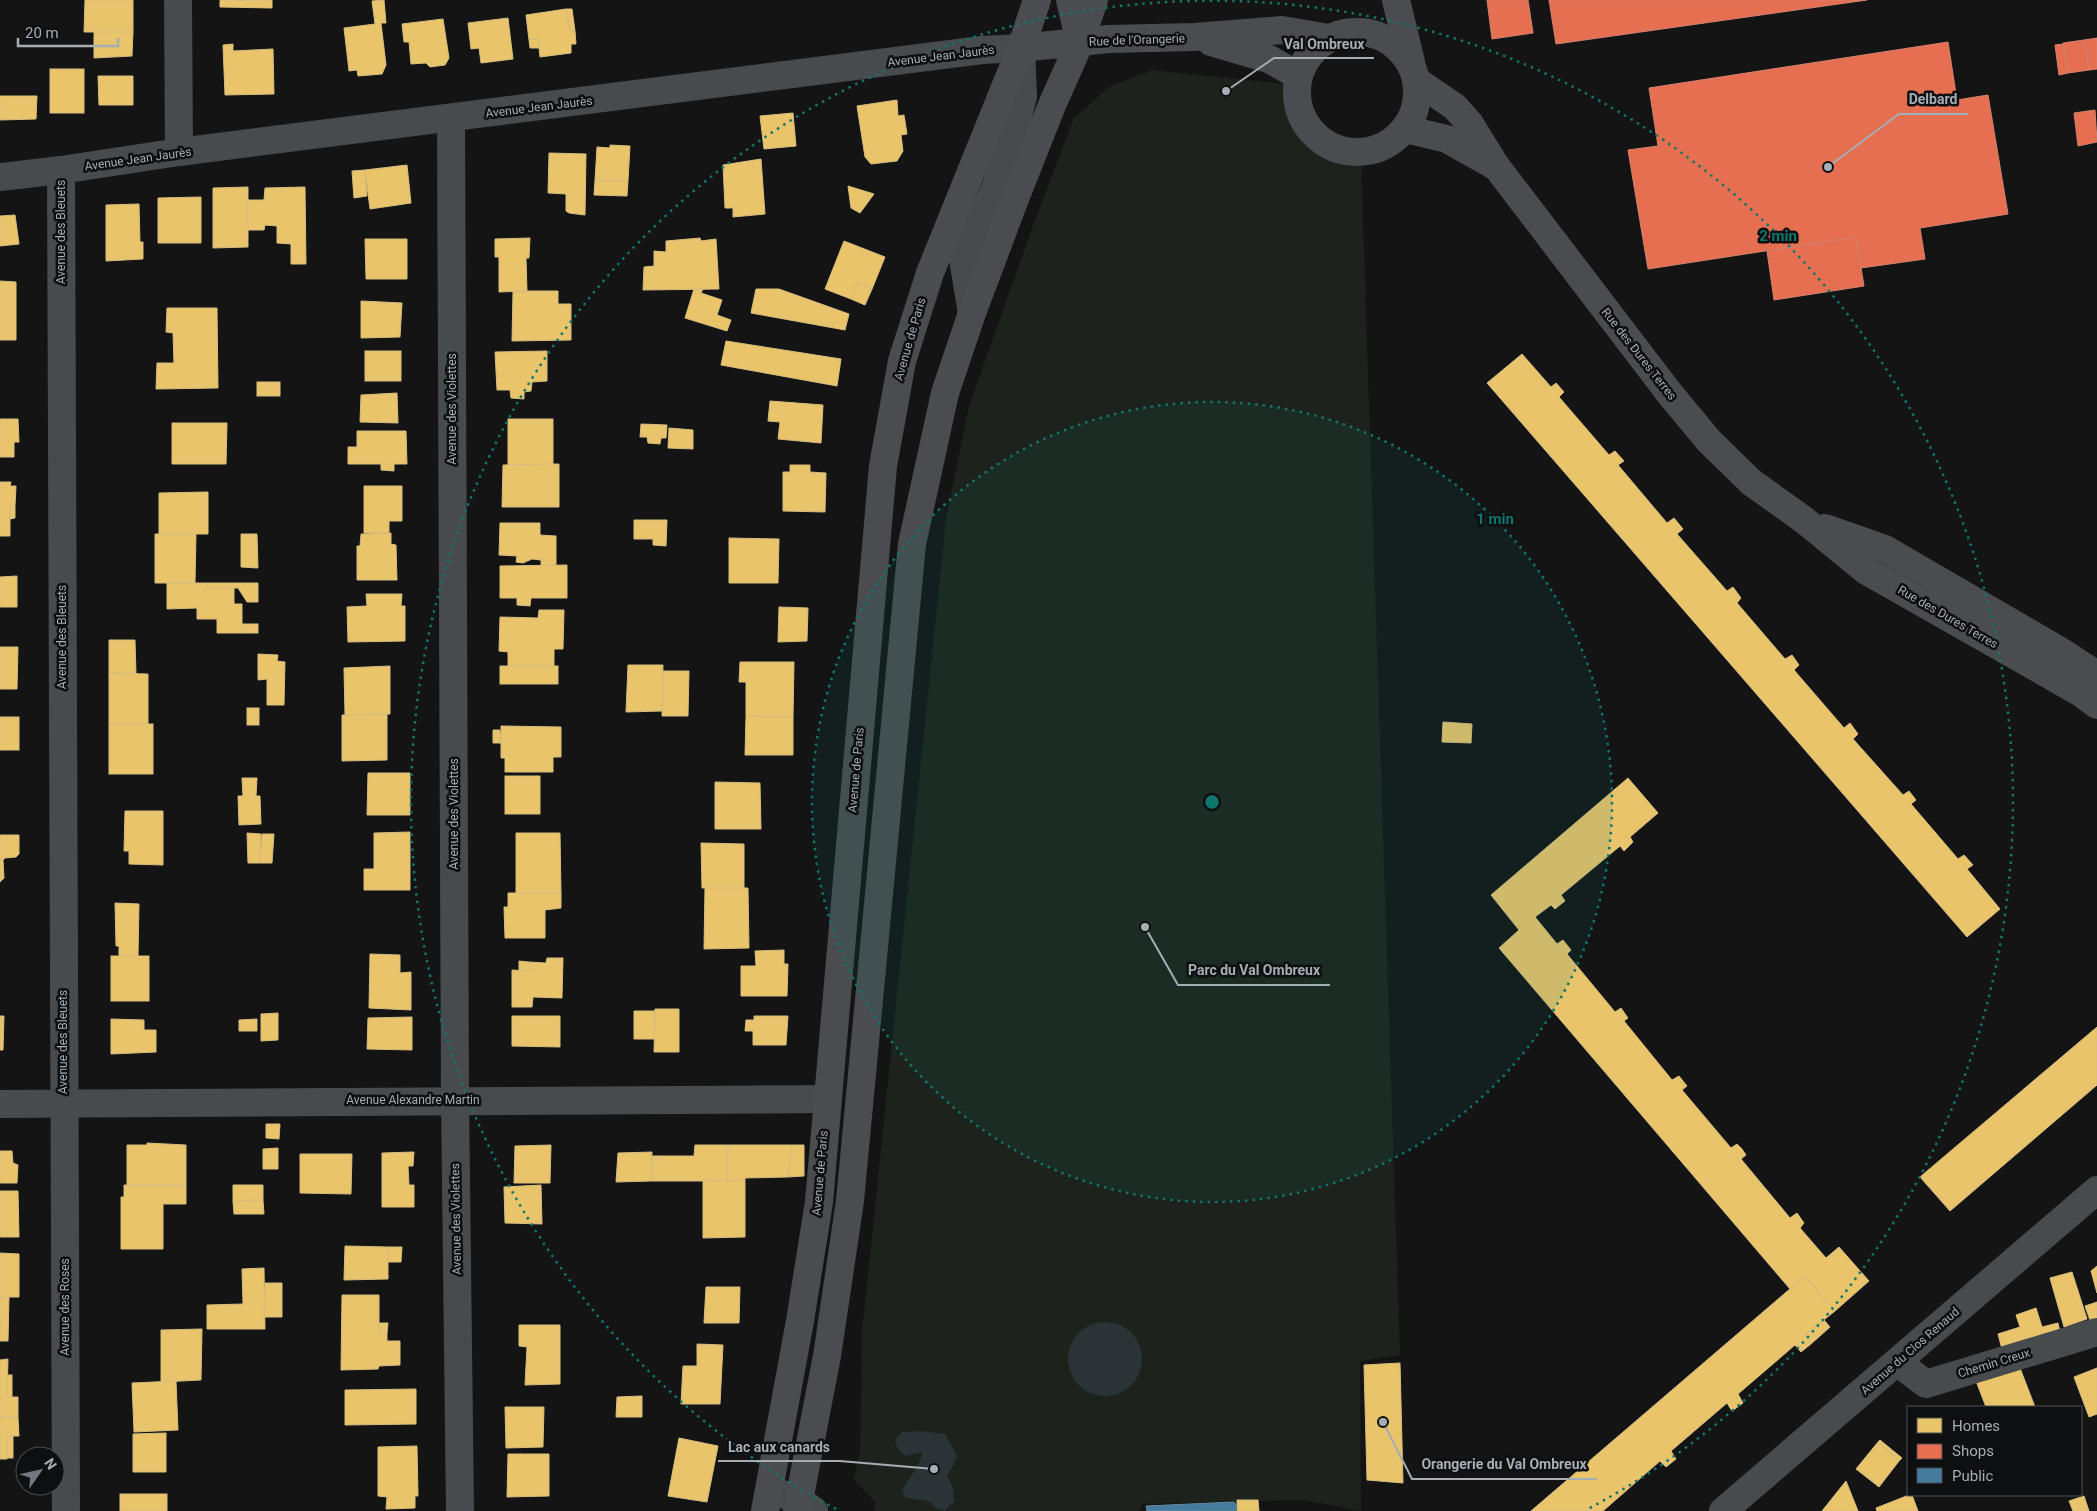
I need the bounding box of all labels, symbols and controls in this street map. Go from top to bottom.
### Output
scale bar [18,15,118,47]
text: 20 m [25,24,59,42]
callout: Val Ombreux [1274,29,1374,58]
street label: Rue de l'Orangerie [1089,31,1185,49]
text: Val Ombreux [1284,36,1365,52]
street label: Avenue Jean Jaurès [887,42,995,70]
callout: Delbard [1899,85,1968,114]
text: Delbard [1909,91,1957,107]
street label: Avenue Jean Jaurès [485,93,593,121]
street label: Avenue Jean Jaurès [84,145,192,173]
street label: Avenue des Bleuets [54,180,68,284]
text: 2 min [1759,227,1797,245]
street label: Avenue de Paris [891,296,929,382]
street label: Rue des Dures Terres [1599,305,1679,403]
street label: Avenue des Violettes [445,353,459,465]
text: 1 min [1476,510,1514,528]
street label: Rue des Dures Terres [1896,583,2000,651]
street label: Avenue des Bleuets [55,585,69,689]
street label: Avenue de Paris [845,727,867,813]
street label: Avenue des Violettes [447,758,461,870]
centre of rings [1203,793,1221,811]
callout: Parc du Val Ombreux [1178,956,1330,985]
text: Parc du Val Ombreux [1188,962,1321,978]
street label: Avenue des Bleuets [56,990,70,1094]
street label: Avenue Alexandre Martin [346,1093,480,1107]
street label: Avenue de Paris [809,1130,831,1216]
street label: Avenue des Violettes [448,1163,464,1275]
street label: Avenue des Roses [58,1258,72,1356]
street label: Avenue du Clos Renaud [1858,1305,1962,1397]
street label: Chemin Creux [1956,1345,2032,1381]
legend [1907,1406,2082,1496]
text: Homes [1952,1417,2000,1435]
callout: Lac aux canards [718,1432,840,1461]
text: Lac aux canards [728,1439,830,1455]
text: Shops [1952,1442,1994,1460]
north arrow [15,1446,65,1496]
callout: Orangerie du Val Ombreux [1412,1450,1597,1479]
text: N [41,1455,60,1472]
text: Orangerie du Val Ombreux [1421,1456,1587,1472]
text: Public [1952,1467,1993,1485]

